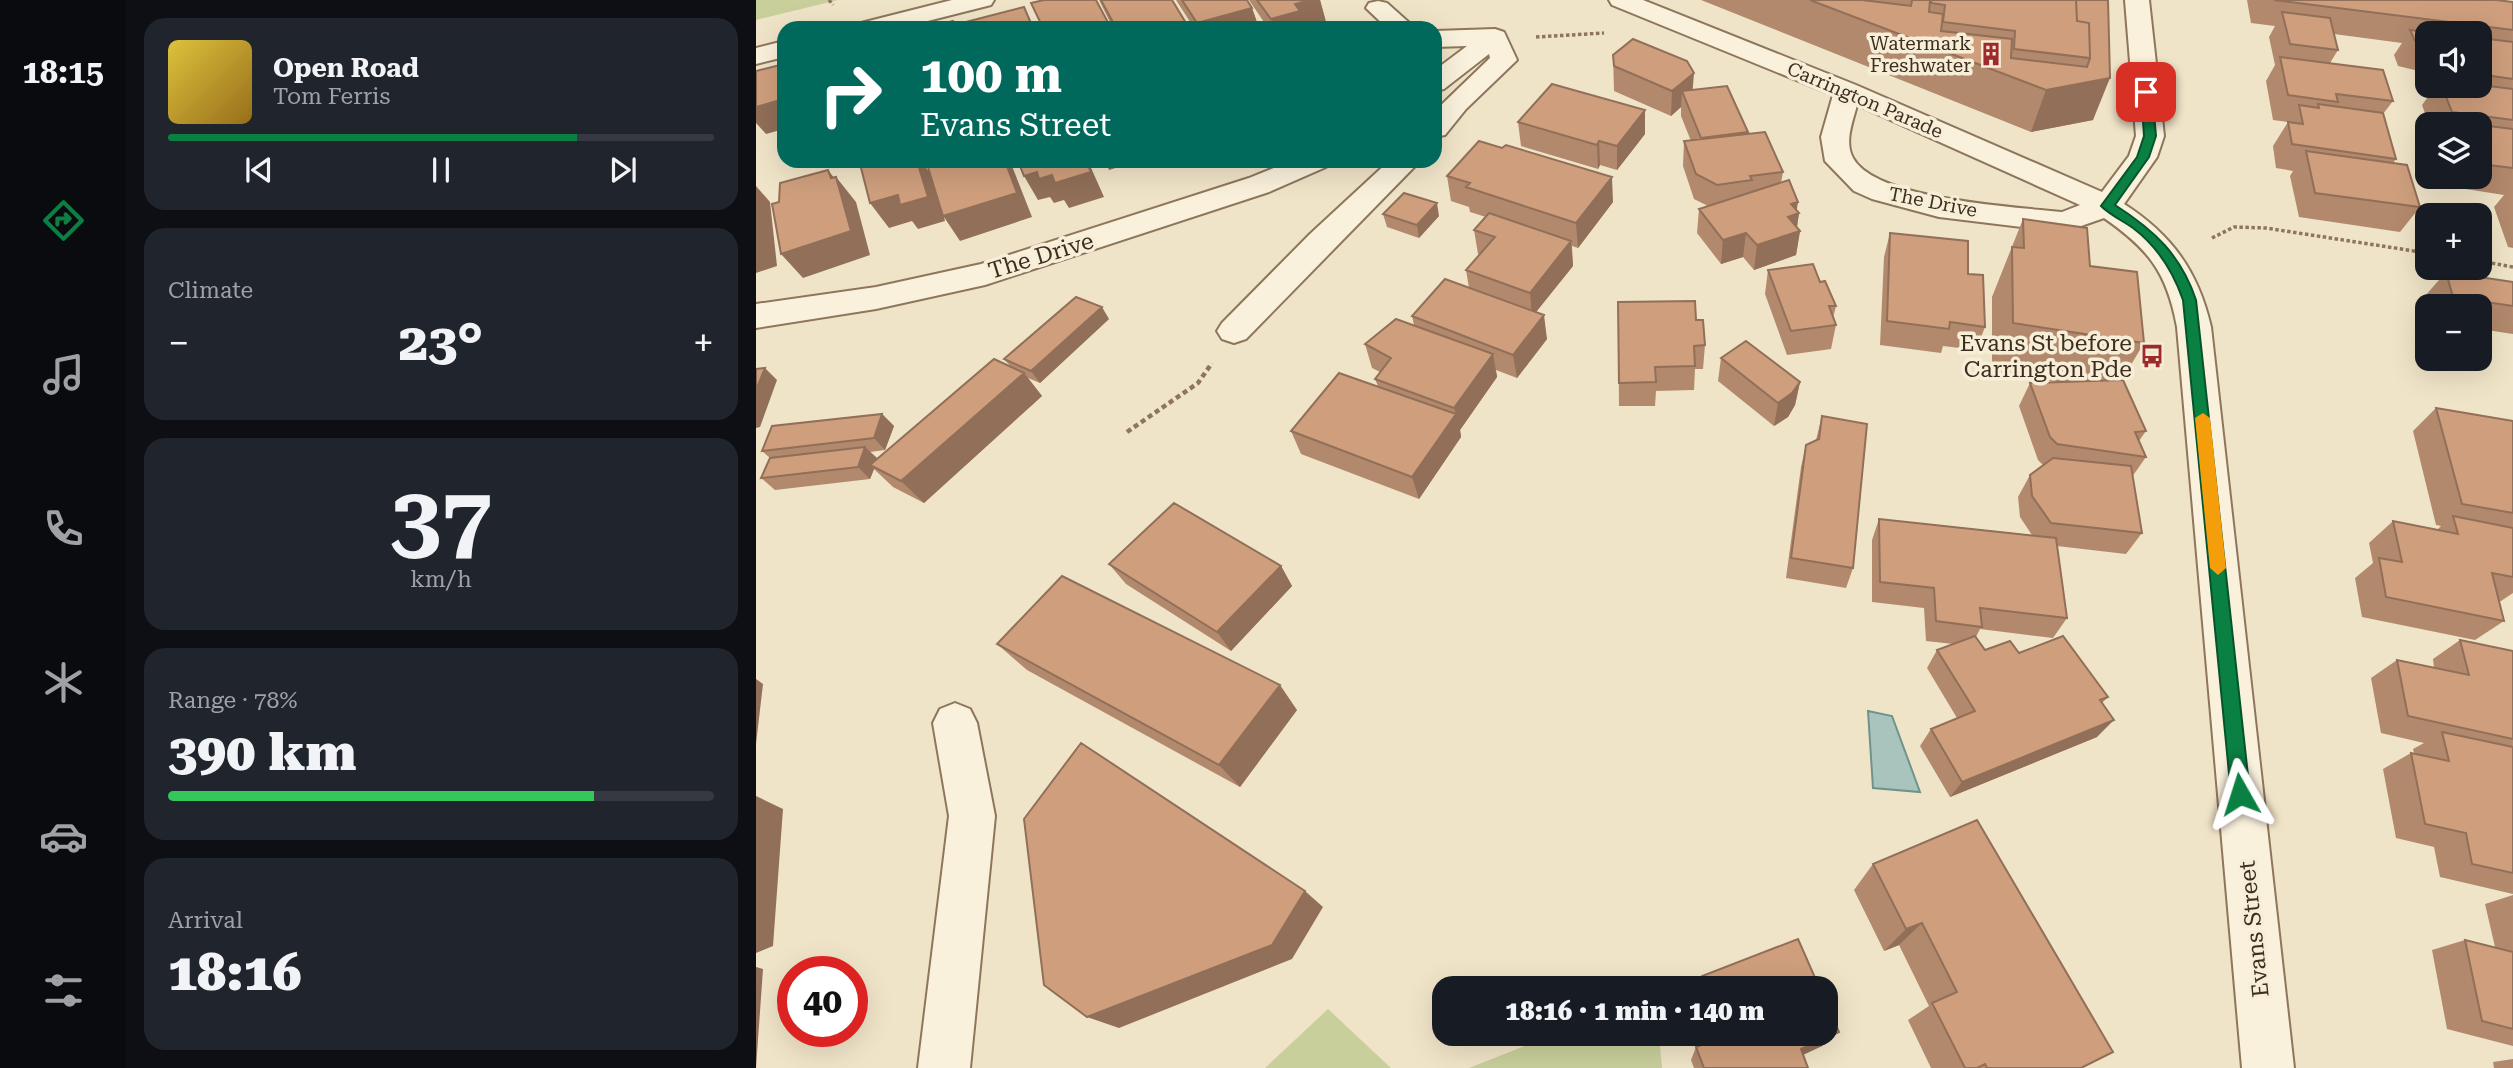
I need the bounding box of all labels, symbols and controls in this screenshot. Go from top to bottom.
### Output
map controls [2415,21,2492,371]
button: sound [2415,21,2492,98]
place label: Watermark Freshwater [1870,32,1971,77]
building icon: Watermark Freshwater [1977,40,2005,68]
text: 100 m [920,47,1062,104]
icon: right [805,49,896,140]
text: 18:15 [22,53,104,91]
text: Open Road [273,53,419,83]
street label: Carrington Parade [1784,57,1946,143]
pin [2116,62,2176,122]
icon: arrive [2127,73,2165,111]
text: Tom Ferris [273,83,390,110]
text: Evans Street [920,106,1111,144]
button: layers [2415,112,2492,189]
icon: previous [240,151,278,189]
icon: pause [422,151,460,189]
icon: next [604,151,642,189]
street label: The Drive [1887,182,1979,222]
icon: directions [39,196,88,245]
button: + [2415,203,2492,280]
street label: The Drive [985,227,1097,285]
text: Climate [168,277,253,304]
button: − [2415,294,2492,371]
text: 23° [399,312,483,373]
text: − [168,321,189,365]
text: + [693,321,714,365]
place label: Evans St before Carrington Pde [1960,330,2132,383]
bus stop icon: Evans St before Carrington Pde [2138,342,2166,370]
icon: music [39,350,88,399]
text: 37 [390,467,492,573]
icon: phone [39,504,88,553]
text: km/h [410,566,472,593]
icon: climate [39,658,88,707]
text: Range · 78% [168,687,297,714]
text: 390 km [168,722,356,783]
position arrow [2203,757,2277,831]
icon: car [39,812,88,861]
street label: Evans Street [2233,859,2275,999]
text: Arrival [168,907,243,934]
text: 18:16 [168,942,302,1003]
speed limit sign: 40 [777,956,868,1047]
icon: filters [39,966,88,1015]
text: 18:16 · 1 min · 140 m [1505,996,1765,1026]

